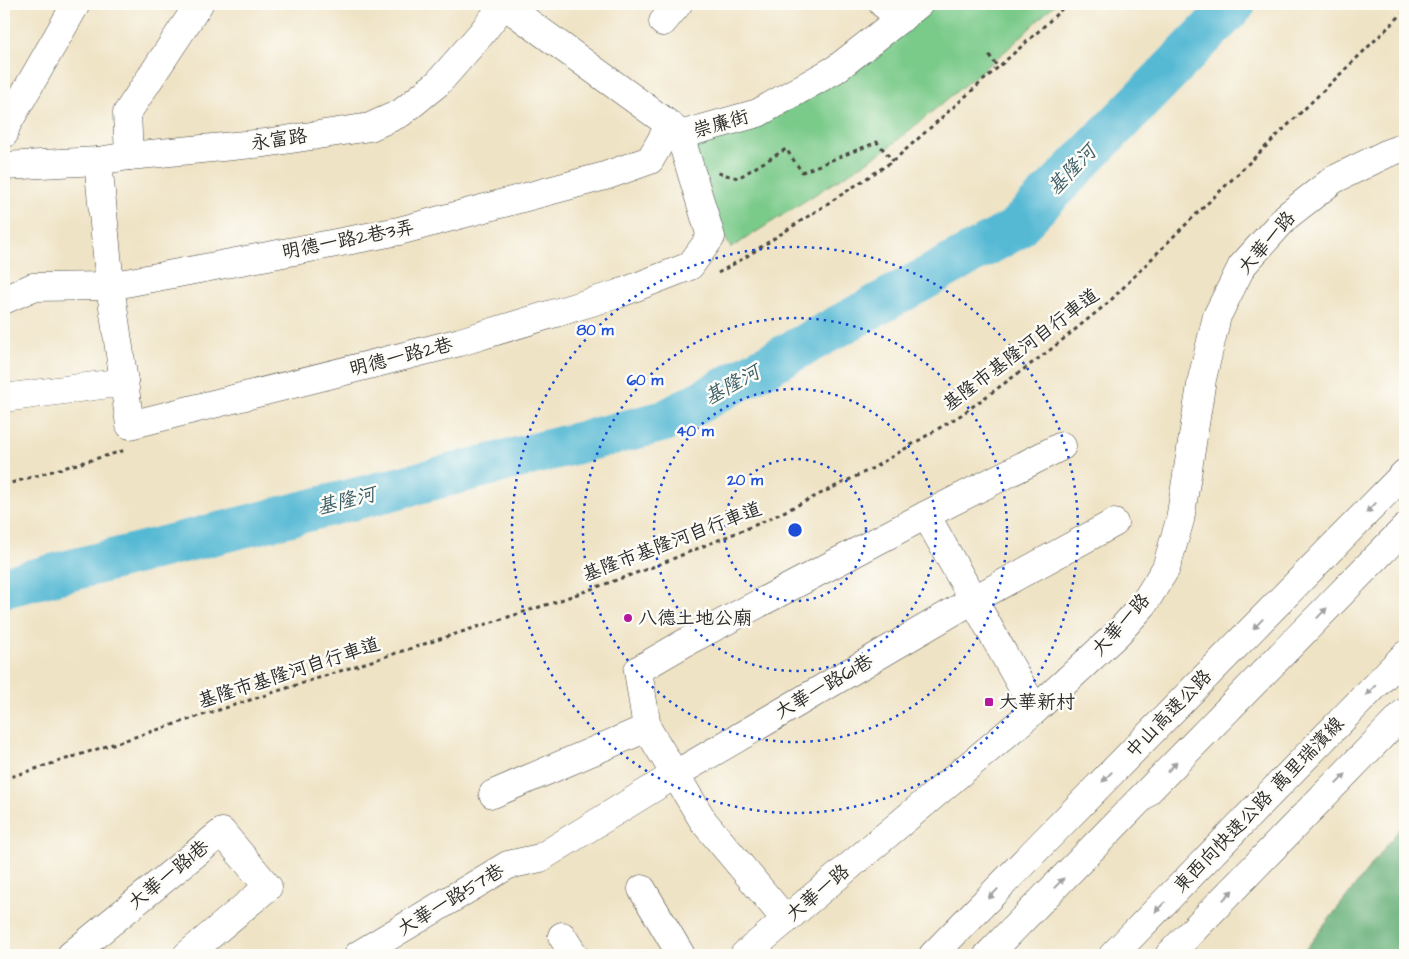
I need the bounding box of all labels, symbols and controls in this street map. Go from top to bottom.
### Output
street label: 崇廉街 [690,103,752,145]
street label: 永富路 [249,123,309,157]
water label: 基隆河 [1041,137,1105,201]
street label: 大華一路 [1232,205,1302,281]
street label: 明德一路2巷3弄 [279,214,417,266]
street label: 基隆市基隆河自行車道 [937,282,1105,418]
text: 80 m [577,320,614,341]
street label: 明德一路2巷 [346,331,456,383]
water label: 基隆河 [699,357,768,412]
text: 60 m [627,370,664,391]
text: 40 m [676,421,714,442]
text: 20 m [726,470,763,491]
water label: 基隆河 [314,479,381,522]
street label: 基隆市基隆河自行車道 [578,495,766,589]
one-way arrow [1365,501,1377,513]
centre of rings [786,521,804,539]
street label: 大華一路 [1086,588,1156,662]
place label: 八德土地公廟 [638,605,752,632]
one-way arrow [1316,607,1328,619]
marker: 八德土地公廟 [622,612,634,624]
one-way arrow [1252,617,1264,629]
street label: 基隆市基隆河自行車道 [194,631,384,715]
street label: 大華一路61巷 [770,648,878,726]
street label: 中山高速公路 [1120,664,1218,764]
one-way arrow [1365,684,1377,696]
place label: 大華新村 [999,689,1075,716]
marker: 大華新村 [983,696,995,708]
street label: 東西向快速公路 萬里瑞濱線 [1167,711,1351,899]
one-way arrow [1166,761,1178,773]
one-way arrow [1101,771,1113,783]
one-way arrow [1335,773,1347,785]
street label: 大華一路1巷 [123,834,215,916]
street label: 大華一路57巷 [393,857,509,943]
street label: 大華一路 [780,858,856,928]
one-way arrow [1052,877,1064,889]
one-way arrow [988,887,1000,899]
one-way arrow [1222,889,1234,901]
one-way arrow [1154,900,1166,912]

